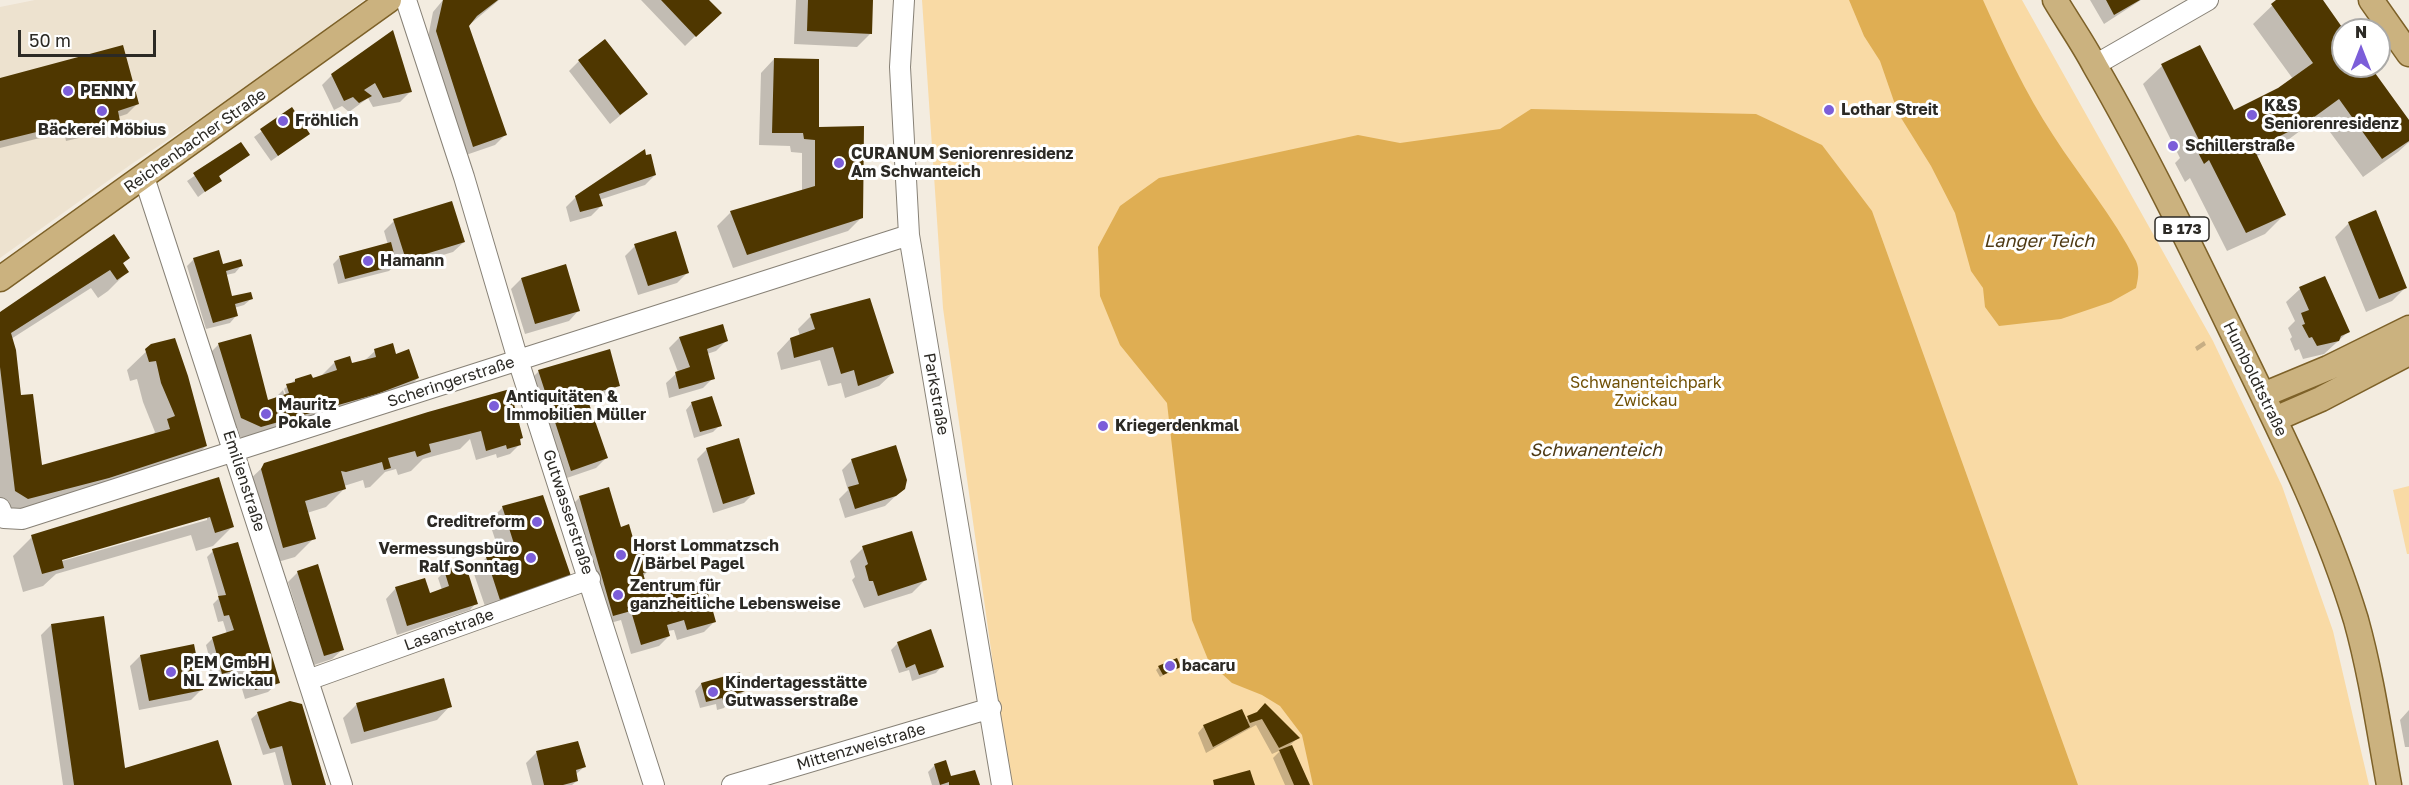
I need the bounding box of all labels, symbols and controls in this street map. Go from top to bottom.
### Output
scale bar [21,18,159,56]
north arrow [2331,18,2391,78]
text: N [2355,22,2367,42]
text: 50 m [29,29,71,51]
place label: PENNY [80,81,136,101]
marker: PENNY [61,84,75,98]
street label: Reichenbacher Straße [120,85,270,197]
place label: K&S Seniorenresidenz [2264,96,2399,134]
place label: Lothar Streit [1841,100,1938,120]
marker: Lothar Streit [1822,103,1836,117]
marker: Bäckerei Möbius [95,104,109,118]
marker: K&S Seniorenresidenz [2245,108,2259,122]
place label: Fröhlich [295,111,358,131]
marker: Fröhlich [276,114,290,128]
place label: Bäckerei Möbius [38,120,166,140]
place label: Schillerstraße [2185,136,2295,156]
marker: Schillerstraße [2166,139,2180,153]
place label: CURANUM Seniorenresidenz Am Schwanteich [851,144,1074,182]
marker: CURANUM Seniorenresidenz Am Schwanteich [832,156,846,170]
road number: B 173 [2155,217,2209,241]
water label: Langer Teich [1984,230,2094,252]
place label: Hamann [380,251,444,271]
marker: Hamann [361,254,375,268]
street label: Humboldtstraße [2219,319,2291,439]
street label: Parkstraße [919,351,953,437]
street label: Scheringerstraße [385,352,517,412]
park label: Schwanenteichpark Zwickau [1570,373,1722,411]
place label: Antiquitäten & Immobilien Müller [506,387,646,425]
place label: Mauritz Pokale [278,395,336,433]
marker: Antiquitäten & Immobilien Müller [487,399,501,413]
marker: Mauritz Pokale [259,407,273,421]
place label: Kriegerdenkmal [1115,416,1239,436]
marker: Kriegerdenkmal [1096,419,1110,433]
street label: Emilienstraße [219,428,269,534]
water label: Schwanenteich [1530,439,1662,461]
street label: Gutwasserstraße [539,447,597,577]
place label: Creditreform [427,512,525,532]
marker: Creditreform [530,515,544,529]
place label: Horst Lommatzsch / Bärbel Pagel [633,536,779,574]
place label: Vermessungsbüro Ralf Sonntag [379,539,519,577]
marker: Horst Lommatzsch / Bärbel Pagel [614,548,628,562]
marker: Vermessungsbüro Ralf Sonntag [524,551,538,565]
place label: Zentrum für ganzheitliche Lebensweise [630,576,841,614]
marker: Zentrum für ganzheitliche Lebensweise [611,588,625,602]
street label: Lasanstraße [401,605,497,655]
place label: PEM GmbH NL Zwickau [183,653,273,691]
place label: bacaru [1182,656,1235,676]
marker: bacaru [1163,659,1177,673]
marker: PEM GmbH NL Zwickau [164,665,178,679]
place label: Kindertagesstätte Gutwasserstraße [725,673,867,711]
marker: Kindertagesstätte Gutwasserstraße [706,685,720,699]
street label: Mittenzweistraße [794,719,928,775]

